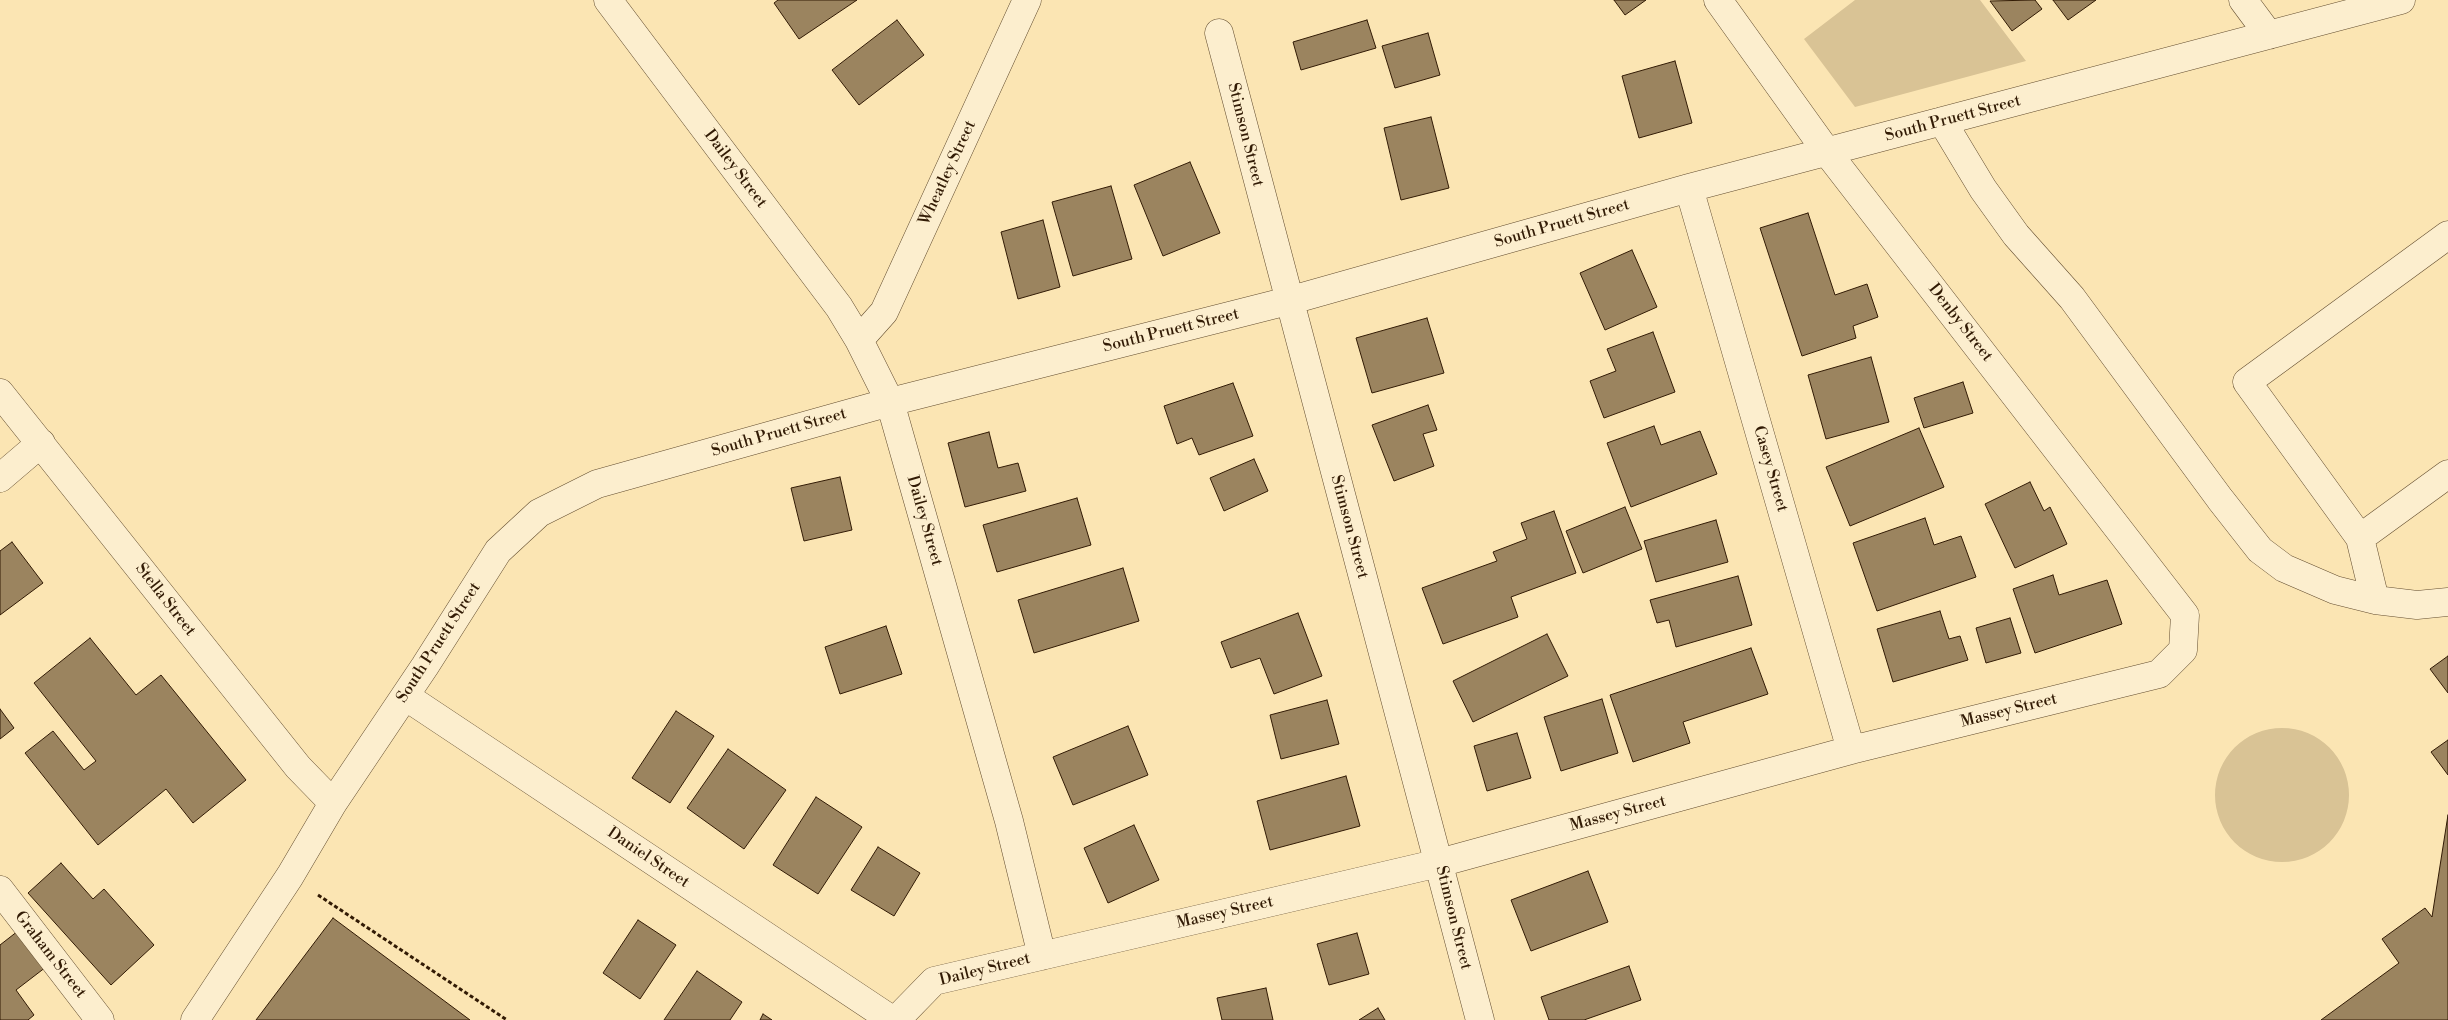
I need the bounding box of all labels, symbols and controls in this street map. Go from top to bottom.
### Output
street label: Stimson Street [1223,81,1267,189]
street label: South Pruett Street [1883,92,2023,146]
street label: Wheatley Street [915,118,981,228]
street label: Dailey Street [699,126,771,212]
street label: South Pruett Street [1492,196,1632,252]
street label: Denby Street [1924,280,1996,366]
street label: South Pruett Street [1101,305,1241,357]
street label: South Pruett Street [709,405,849,461]
street label: Casey Street [1749,424,1791,514]
street label: Stimson Street [1326,473,1372,581]
street label: Dailey Street [902,474,946,568]
street label: Stella Street [131,560,199,640]
street label: South Pruett Street [393,579,485,707]
street label: Massey Street [1959,690,2059,732]
street label: Massey Street [1568,792,1668,836]
street label: Daniel Street [603,824,693,892]
street label: Stimson Street [1431,864,1475,972]
street label: Massey Street [1175,893,1275,933]
street label: Graham Street [10,908,90,1002]
street label: Dailey Street [938,949,1032,991]

